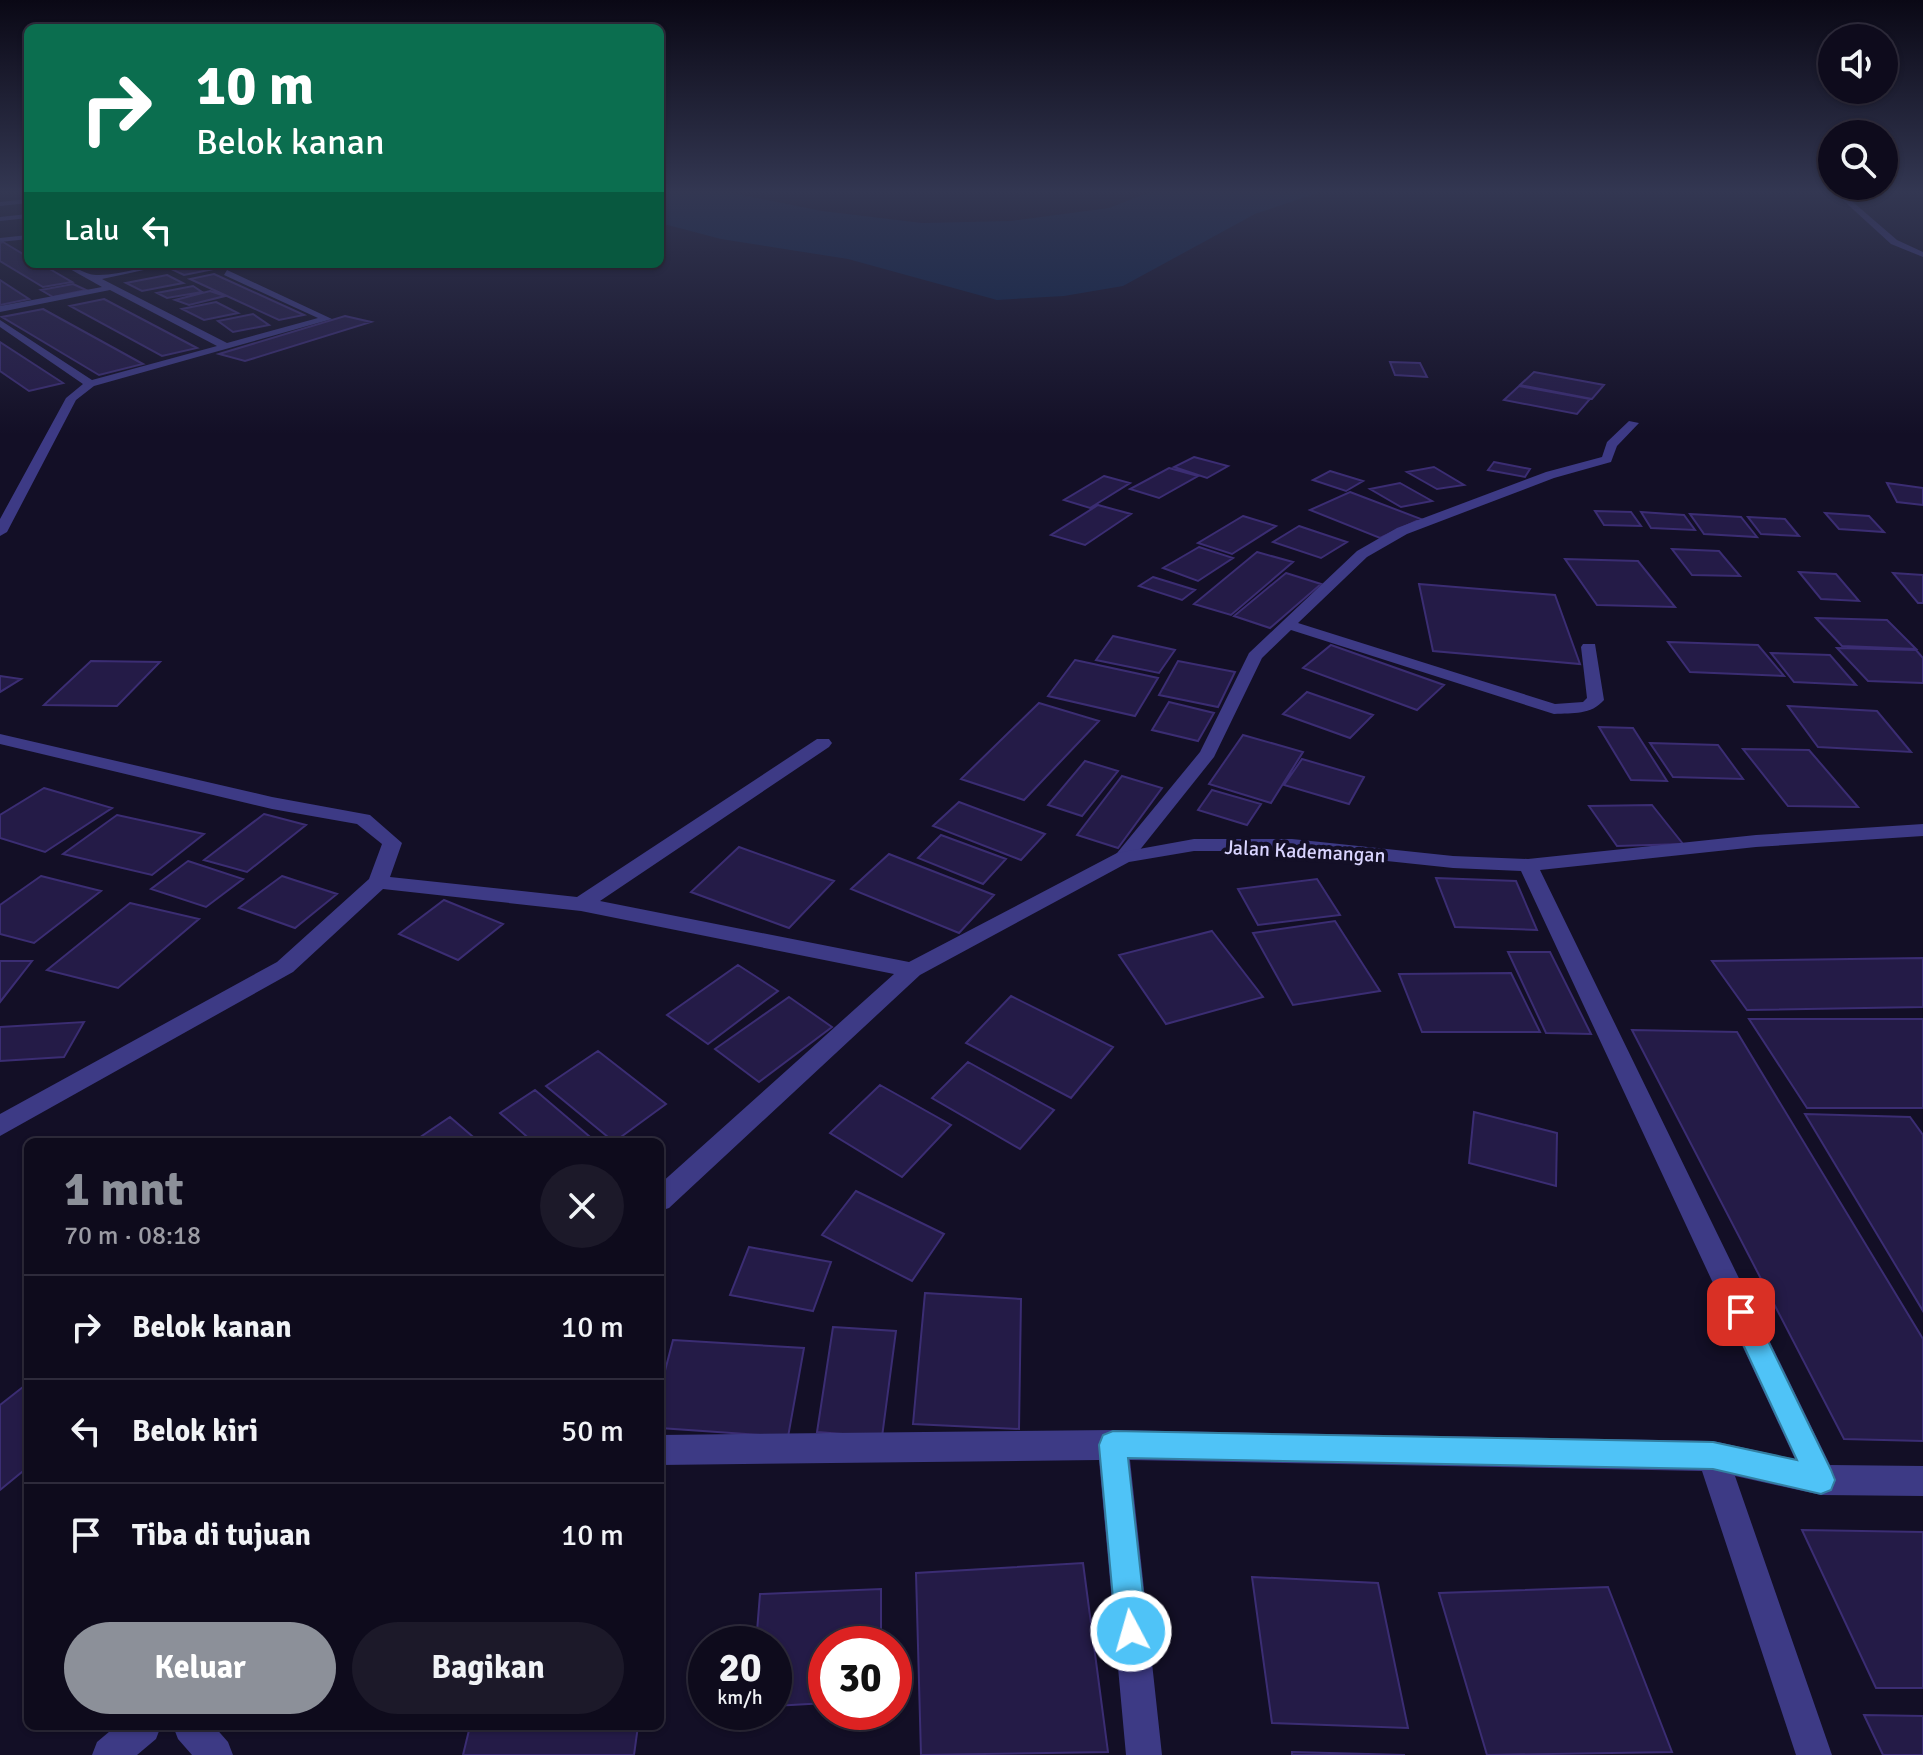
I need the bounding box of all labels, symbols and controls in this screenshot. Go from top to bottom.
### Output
map controls [1818,24,1898,200]
button: sound [1818,24,1898,104]
text: 10 m [196,51,314,120]
icon: right [64,56,168,160]
text: Belok kanan [196,120,385,165]
button: search [1818,120,1898,200]
icon: left [135,208,179,252]
text: Lalu [64,212,119,249]
street label: Jalan Kademangan [1224,835,1386,868]
text: 1 mnt [64,1160,184,1219]
button: close [540,1164,624,1248]
text: 70 m · 08:18 [64,1220,201,1252]
pin [1707,1278,1775,1346]
icon: arrive [1719,1290,1763,1334]
icon: right [64,1305,108,1349]
text: Belok kanan [132,1309,292,1346]
text: 10 m [561,1309,624,1346]
icon: left [64,1409,108,1453]
text: Belok kiri [132,1413,258,1450]
text: 50 m [561,1413,624,1450]
icon: arrive [64,1513,108,1557]
text: Tiba di tujuan [132,1517,311,1554]
text: 10 m [561,1517,624,1554]
position arrow [1089,1589,1173,1673]
button: Keluar [64,1622,336,1714]
button: Bagikan [352,1622,624,1714]
speed limit sign: 30 [808,1626,912,1730]
text: 20 [718,1643,762,1693]
text: km/h [717,1685,763,1710]

